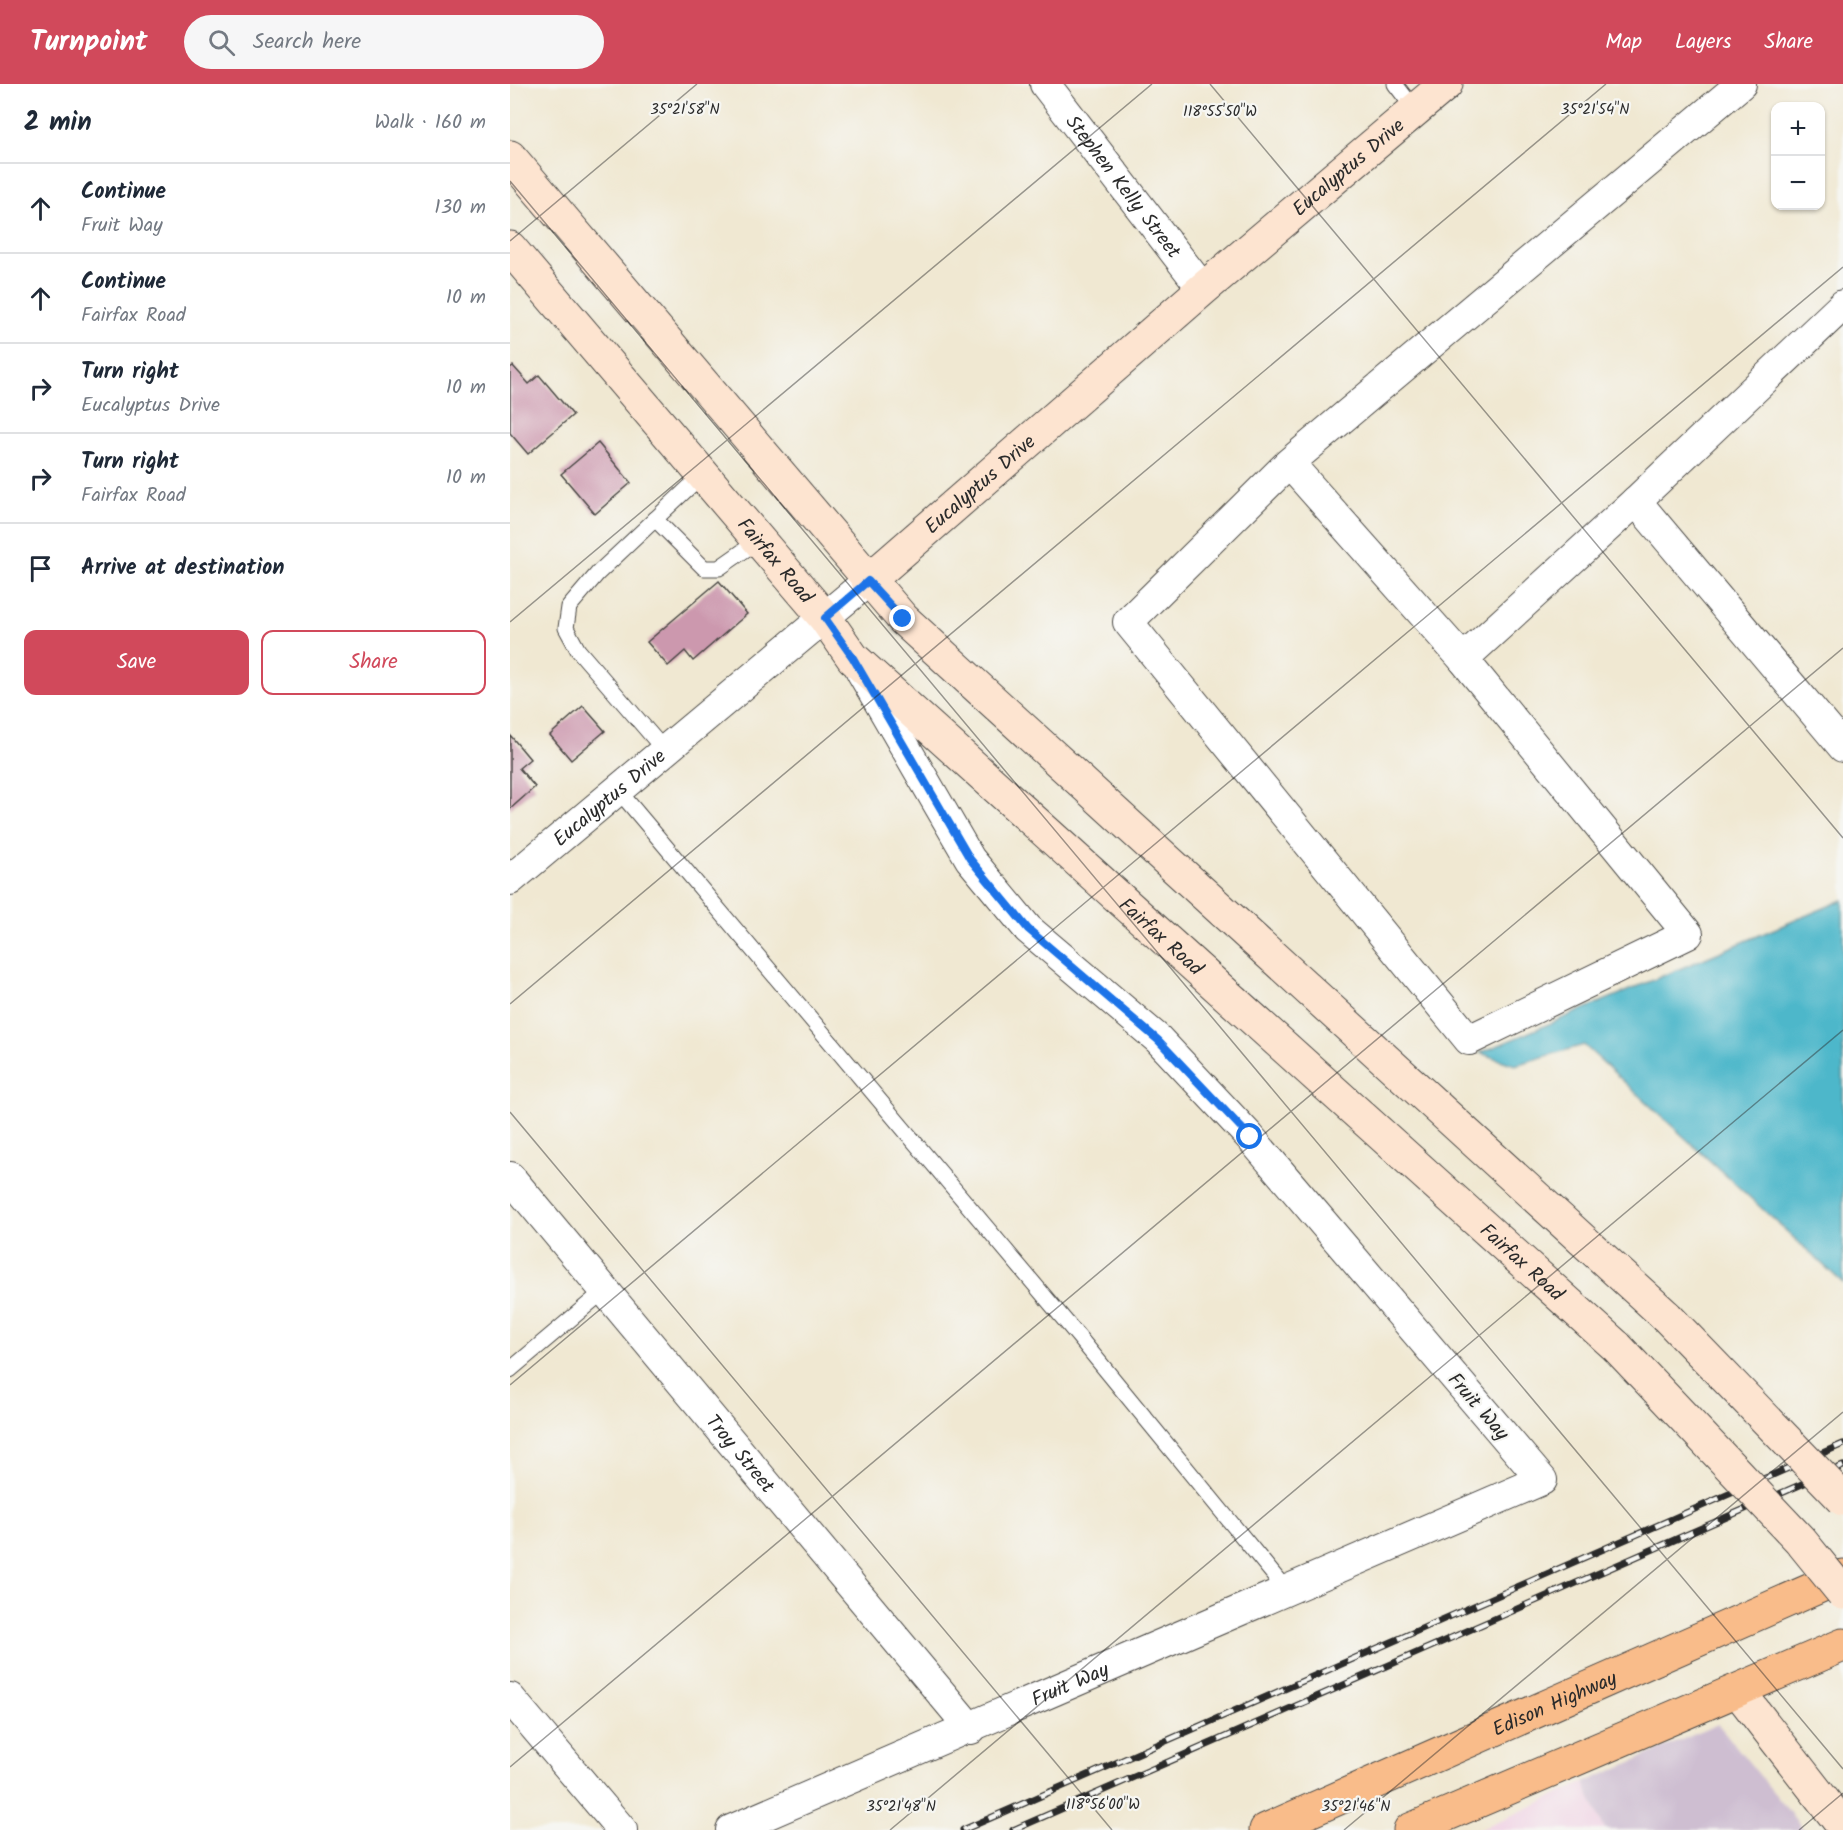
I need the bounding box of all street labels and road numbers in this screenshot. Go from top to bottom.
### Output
street label: Stephen Kelly Street [1056,109,1188,266]
street label: Eucalyptus Drive [1286,111,1413,225]
street label: Eucalyptus Drive [918,427,1044,543]
street label: Fairfax Road [728,511,821,613]
street label: Eucalyptus Drive [547,742,674,856]
street label: Fairfax Road [1110,891,1210,985]
street label: Fairfax Road [1471,1216,1571,1311]
street label: Fruit Way [1439,1366,1517,1449]
street label: Troy Street [697,1408,782,1501]
street label: Fruit Way [1027,1655,1115,1716]
street label: Edison Highway [1488,1663,1623,1746]

